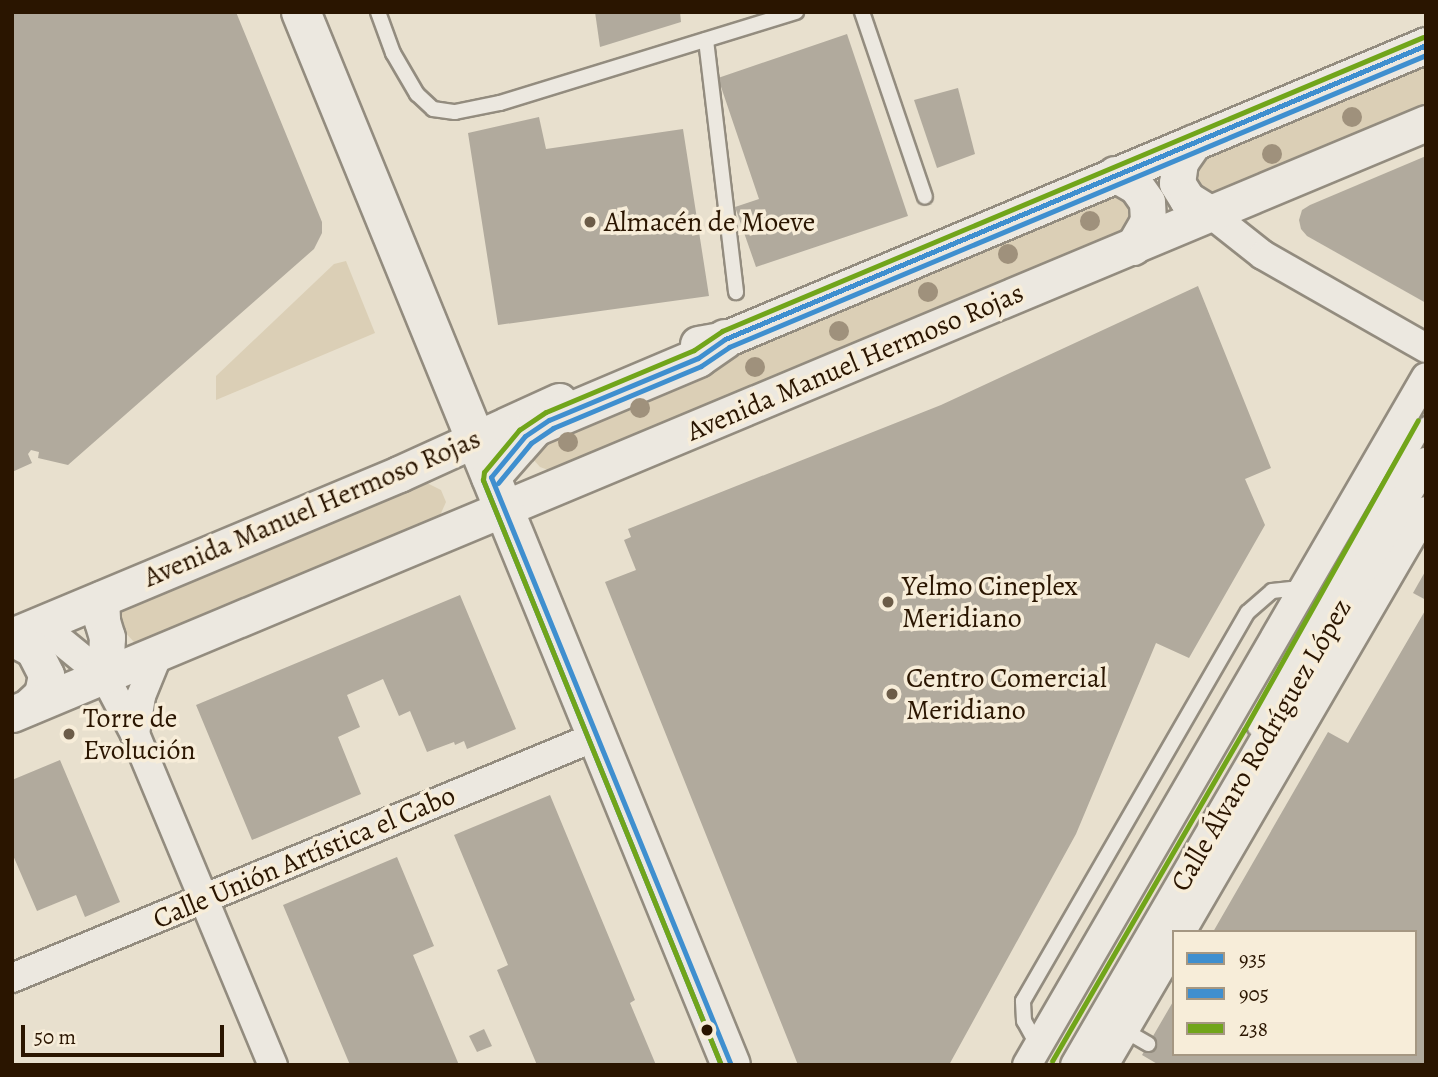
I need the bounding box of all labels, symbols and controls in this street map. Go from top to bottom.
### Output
place label: Almacén de Moeve [604,205,815,239]
marker: Almacén de Moeve [582,214,598,230]
street label: Avenida Manuel Hermoso Rojas [682,276,1028,448]
street label: Avenida Manuel Hermoso Rojas [139,422,485,594]
place label: Yelmo Cineplex Meridiano [902,569,1078,635]
street label: Calle Álvaro Rodríguez López [1163,593,1359,897]
marker: Yelmo Cineplex Meridiano [880,594,896,610]
place label: Centro Comercial Meridiano [906,661,1107,727]
marker: Centro Comercial Meridiano [884,686,900,702]
place label: Torre de Evolución [83,701,196,767]
marker: Torre de Evolución [61,726,77,742]
street label: Calle Unión Artística el Cabo [148,778,460,936]
legend [1172,930,1417,1056]
text: 935 [1239,945,1266,973]
text: 905 [1239,980,1269,1008]
scale bar [24,1010,228,1054]
text: 238 [1239,1015,1268,1043]
text: 50 m [34,1023,76,1051]
unlabelled marker [700,1023,714,1037]

